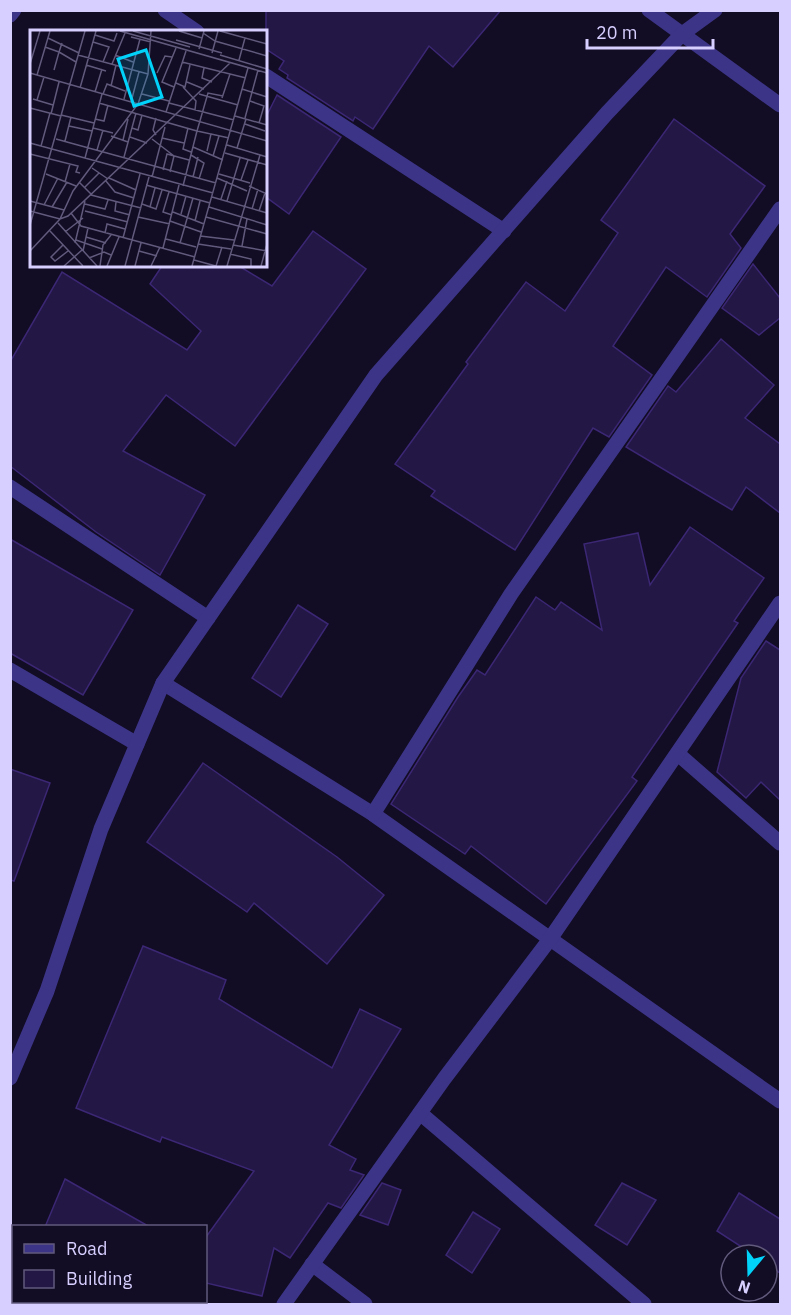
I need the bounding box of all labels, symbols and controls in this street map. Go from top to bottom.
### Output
scale bar [587,12,713,50]
text: 20 m [596,21,638,44]
inset map [30,30,267,267]
legend [12,1225,207,1303]
text: Road [66,1237,107,1260]
north arrow [719,1243,779,1303]
text: Building [66,1267,133,1290]
text: N [735,1276,753,1299]

